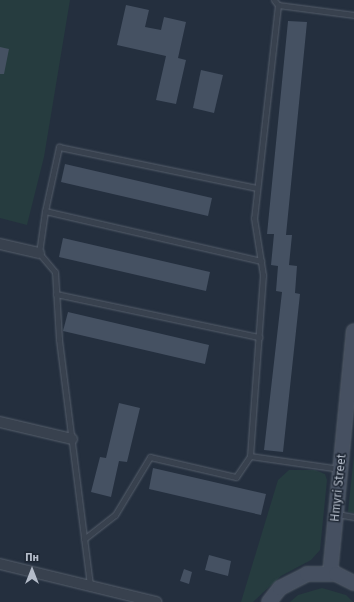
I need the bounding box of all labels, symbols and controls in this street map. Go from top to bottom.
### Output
street label: Hmyri Street [328,453,350,523]
north arrow [12,550,52,590]
text: Пн [25,551,39,564]

